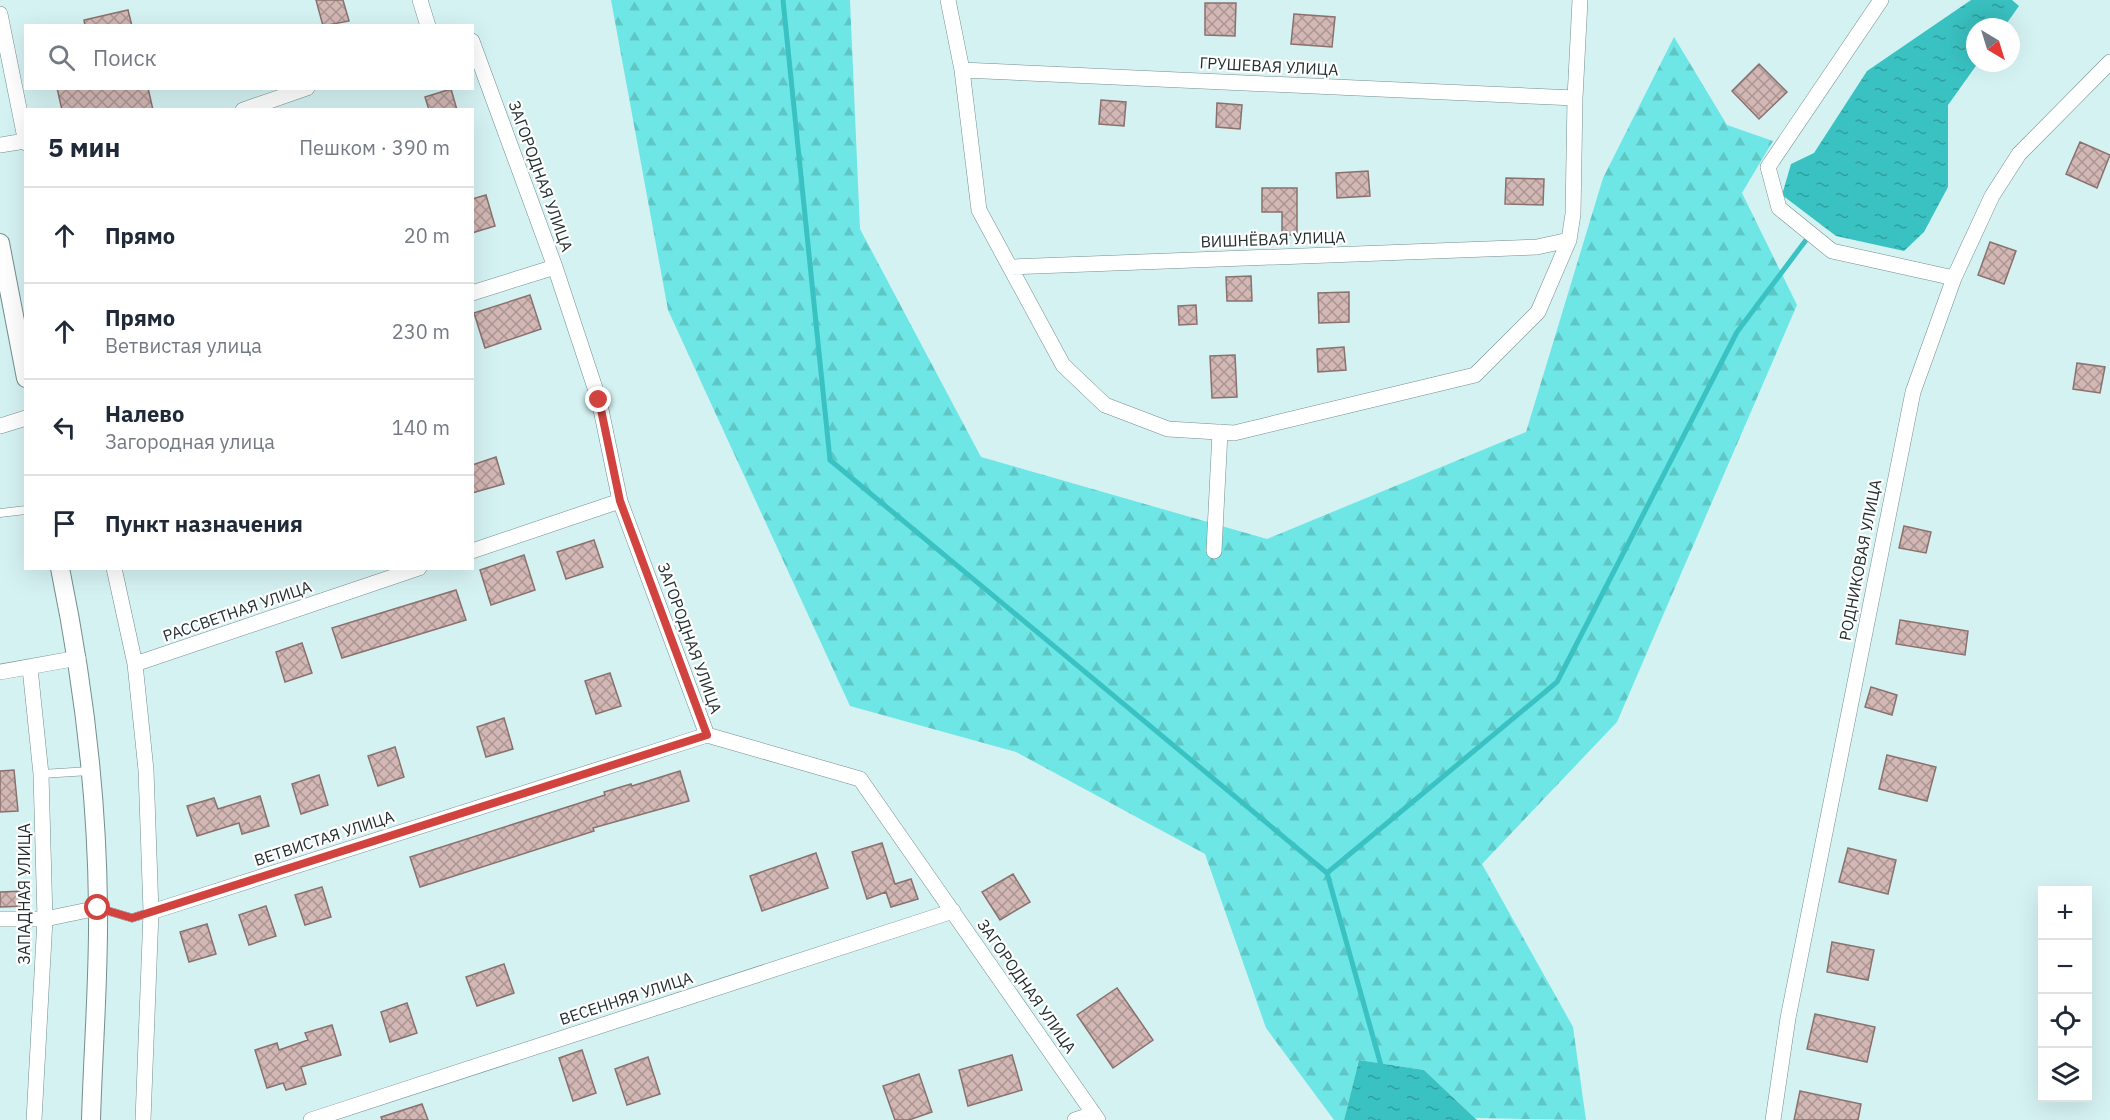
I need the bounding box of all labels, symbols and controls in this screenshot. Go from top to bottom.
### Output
north arrow [1966,18,2020,72]
search box [24,24,474,90]
icon: search [45,41,78,74]
text: Поиск [93,43,157,72]
street label: ГРУШЕВАЯ УЛИЦА [1199,52,1339,80]
street label: ЗАГОРОДНАЯ УЛИЦА [504,98,578,254]
text: 5 мин [48,130,120,164]
text: Пешком · 390 m [299,134,450,161]
icon: ahead [48,219,81,252]
text: Прямо [105,221,175,250]
text: 20 m [404,222,450,249]
street label: ВИШНЁВАЯ УЛИЦА [1200,226,1346,252]
text: Прямо [105,303,175,332]
icon: ahead [48,315,81,348]
text: 230 m [392,318,450,345]
text: Ветвистая улица [105,332,262,359]
route end [585,386,611,412]
text: Налево [105,399,184,428]
icon: left [48,411,81,444]
text: 140 m [392,414,450,441]
text: Загородная улица [105,428,275,455]
street label: РОДНИКОВАЯ УЛИЦА [1835,478,1885,642]
icon: arrive [48,507,81,540]
text: Пункт назначения [105,509,303,538]
street label: ЗАГОРОДНАЯ УЛИЦА [653,560,727,716]
street label: РАССВЕТНАЯ УЛИЦА [160,576,314,646]
street label: ВЕТВИСТАЯ УЛИЦА [252,806,396,870]
street label: ЗАПАДНАЯ УЛИЦА [14,823,34,965]
map controls [2038,886,2092,1102]
button: + [2038,886,2092,940]
route start [84,894,110,920]
street label: ЗАГОРОДНАЯ УЛИЦА [973,915,1081,1057]
button: − [2038,940,2092,994]
street label: ВЕСЕННЯЯ УЛИЦА [557,967,695,1029]
button: locate [2038,994,2092,1048]
button: layers [2038,1048,2092,1102]

